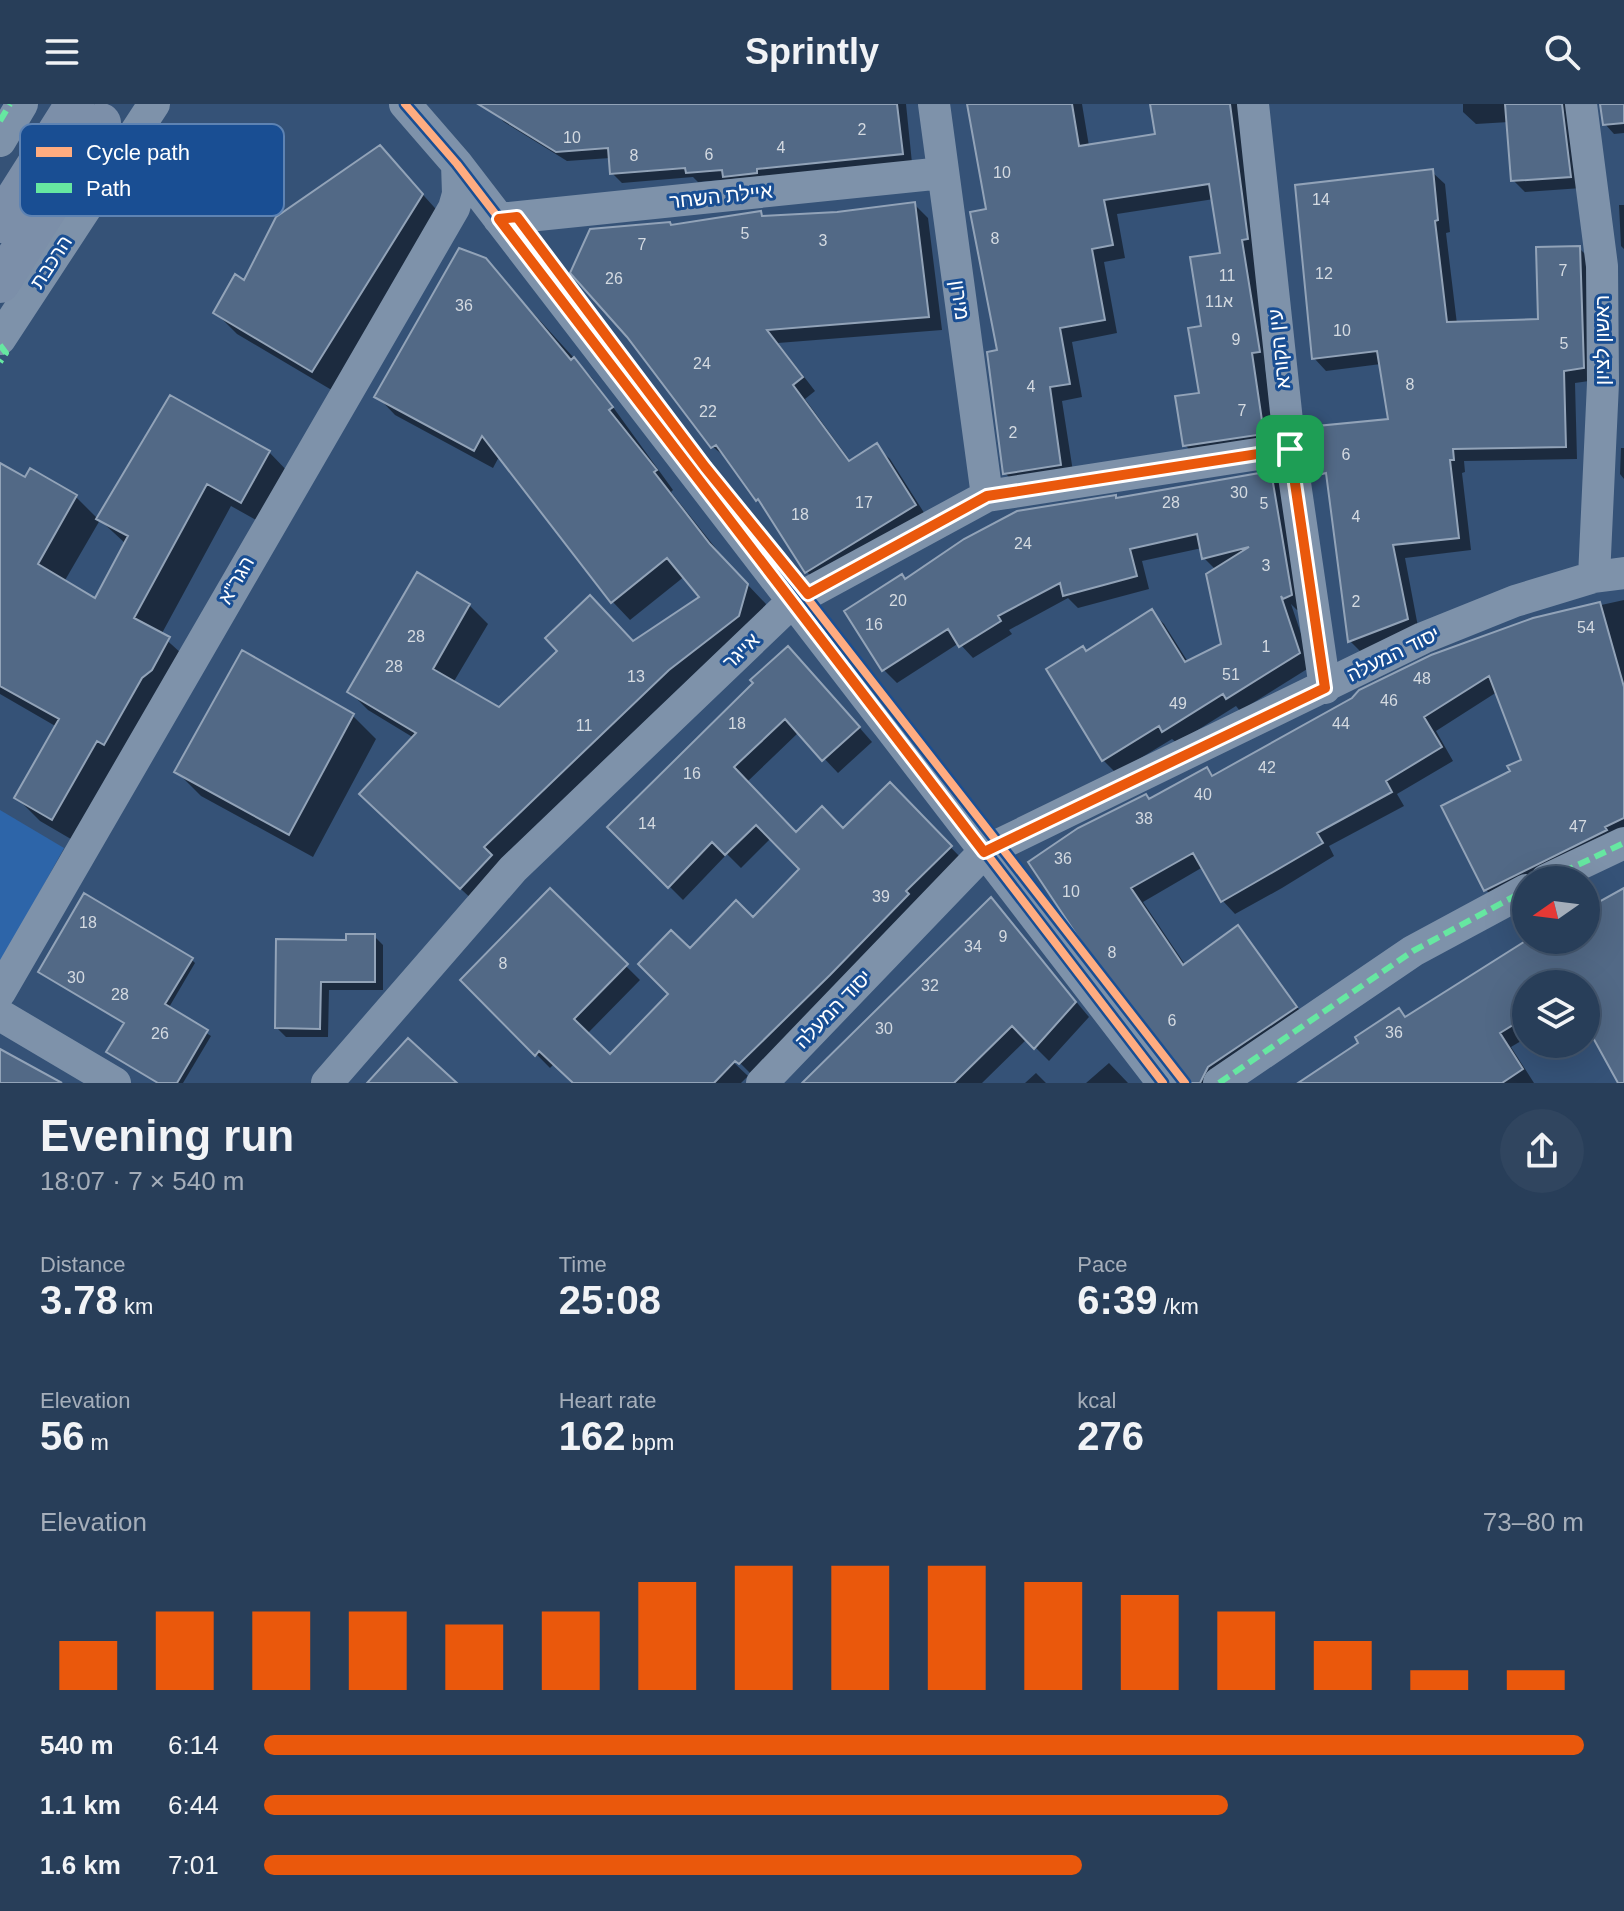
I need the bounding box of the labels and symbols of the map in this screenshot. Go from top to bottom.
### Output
house number: 2 [858,121,867,138]
legend [20,124,284,216]
house number: 10 [563,129,581,146]
house number: 4 [777,139,786,156]
text: Cycle path [86,140,190,165]
house number: 6 [705,146,714,163]
house number: 8 [630,147,639,164]
house number: 10 [993,164,1011,181]
text: Path [86,176,131,201]
street label: איילת השחר [668,180,774,212]
house number: 14 [1312,191,1330,208]
house number: 5 [741,225,750,242]
house number: 8 [991,230,1000,247]
street label: הרכבת [26,231,76,293]
house number: 3 [819,232,828,249]
house number: 7 [638,236,647,253]
house number: 7 [1559,262,1568,279]
house number: 12 [1315,265,1333,282]
house number: 11 [1219,267,1235,284]
house number: 26 [605,270,623,287]
street label: מירון [946,279,974,321]
house number: 11א [1205,293,1233,310]
street label: ראשון לציון [1591,295,1613,385]
house number: 36 [455,297,473,314]
street label: עין הקורא [1264,308,1294,390]
house number: 10 [1333,322,1351,339]
house number: 9 [1232,331,1241,348]
house number: 5 [1560,335,1569,352]
house number: 24 [693,355,711,372]
house number: 8 [1406,376,1415,393]
house number: 4 [1027,378,1036,395]
house number: 7 [1238,402,1247,419]
house number: 22 [699,403,717,420]
pin [1256,415,1324,483]
house number: 2 [1009,424,1018,441]
house number: 6 [1342,446,1351,463]
house number: 30 [1230,484,1248,501]
house number: 17 [855,494,873,511]
house number: 28 [1162,494,1180,511]
house number: 5 [1260,495,1269,512]
house number: 18 [791,506,809,523]
house number: 4 [1352,508,1361,525]
house number: 24 [1014,535,1032,552]
street label: הגר"א [214,552,258,608]
house number: 3 [1262,557,1271,574]
house number: 20 [889,592,907,609]
house number: 2 [1352,593,1361,610]
house number: 16 [865,616,883,633]
house number: 54 [1577,619,1595,636]
street label: יסוד המעלה [1343,622,1443,686]
house number: 28 [407,628,425,645]
street label: אייגר [718,628,764,673]
house number: 1 [1262,638,1271,655]
house number: 28 [385,658,403,675]
house number: 51 [1222,666,1240,683]
house number: 13 [627,668,645,685]
house number: 48 [1413,670,1431,687]
house number: 46 [1380,692,1398,709]
house number: 49 [1169,695,1187,712]
house number: 18 [728,715,746,732]
house number: 44 [1332,715,1350,732]
house number: 11 [576,717,592,734]
house number: 42 [1258,759,1276,776]
house number: 16 [683,765,701,782]
house number: 40 [1194,786,1212,803]
house number: 38 [1135,810,1153,827]
house number: 14 [638,815,656,832]
house number: 47 [1569,818,1587,835]
house number: 36 [1054,850,1072,867]
north arrow [1512,866,1600,954]
house number: 10 [1062,883,1080,900]
house number: 39 [872,888,890,905]
house number: 18 [79,914,97,931]
house number: 9 [999,928,1008,945]
house number: 34 [964,938,982,955]
house number: 8 [1108,944,1117,961]
house number: 8 [499,955,508,972]
street label: יסוד המעלה [790,965,876,1053]
house number: 30 [67,969,85,986]
house number: 32 [921,977,939,994]
house number: 28 [111,986,129,1003]
house number: 6 [1168,1012,1177,1029]
house number: 30 [875,1020,893,1037]
house number: 36 [1385,1024,1403,1041]
house number: 26 [151,1025,169,1042]

